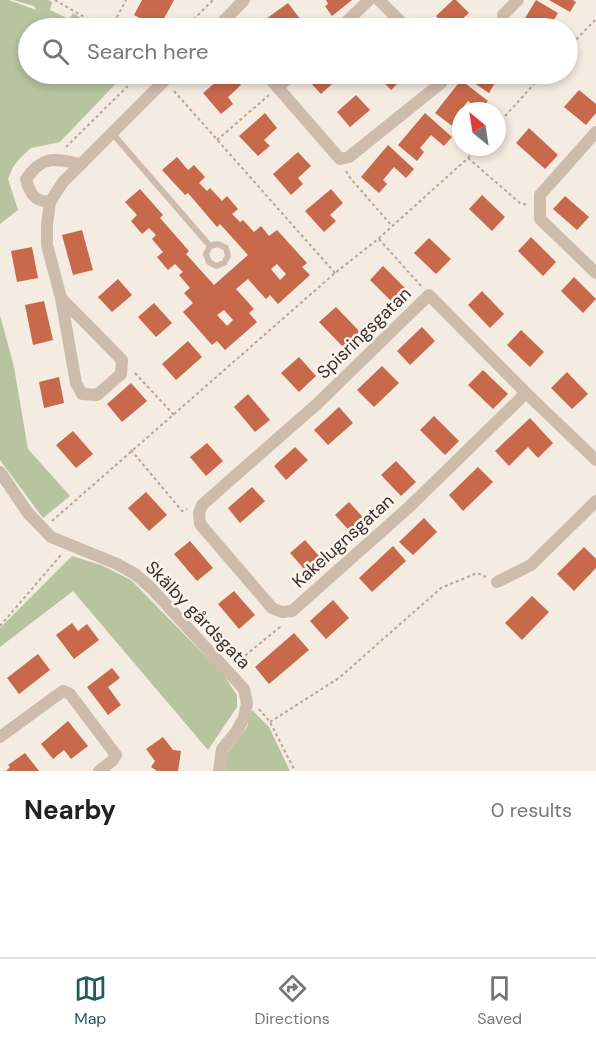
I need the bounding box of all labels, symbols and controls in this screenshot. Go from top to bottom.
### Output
search box [18,18,578,84]
icon: search [39,35,72,68]
text: Search here [87,37,208,66]
north arrow [452,102,506,156]
street label: Spisringsgatan [312,282,416,384]
street label: Kakelugnsgatan [287,489,399,593]
street label: Skälby gårdsgata [140,556,256,674]
text: Nearby [24,793,116,827]
text: 0 results [491,797,572,823]
tab: Map [74,972,107,1029]
tab: Directions [254,972,330,1029]
tab: Saved [477,972,522,1029]

